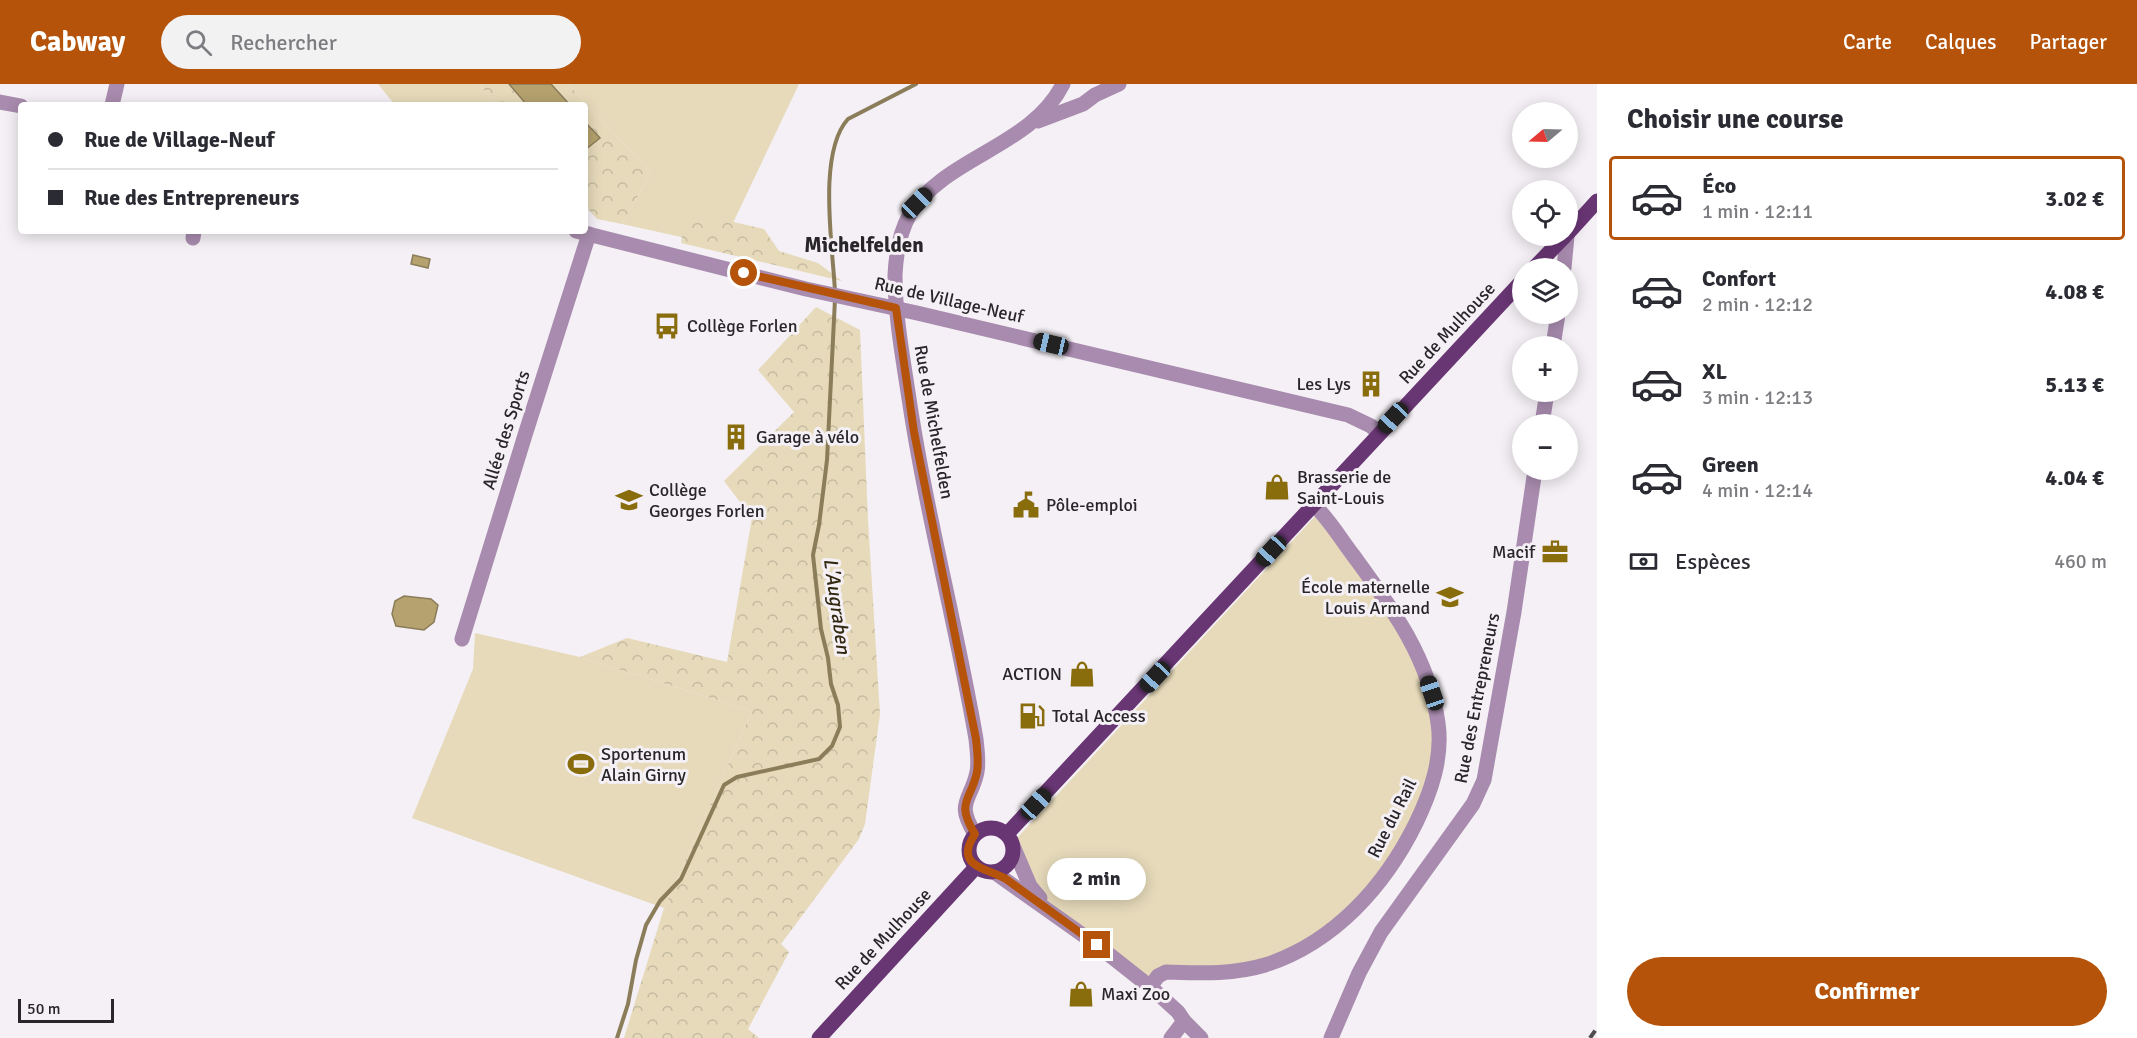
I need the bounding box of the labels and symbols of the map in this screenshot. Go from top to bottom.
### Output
north arrow [1512,102,1578,168]
car [898,184,936,222]
district label: Michelfelden [804,232,924,258]
route start [730,259,757,286]
street label: Rue de Village-Neuf [872,272,1027,328]
street label: Rue de Mulhouse [1394,277,1500,389]
bus stop icon: Collège Forlen [652,311,682,341]
place label: Collège Forlen [687,315,798,337]
car [1031,331,1071,357]
street label: Rue de Michelfelden [910,343,958,501]
street label: Allée des Sports [477,368,535,492]
building icon: Les Lys [1356,369,1386,399]
place label: Les Lys [1296,373,1351,395]
car [1374,399,1412,437]
building icon: Garage à vélo [721,422,751,452]
place label: Garage à vélo [756,426,859,448]
place label: Brasserie de Saint-Louis [1297,466,1391,509]
shop icon: Brasserie de Saint-Louis [1262,472,1292,502]
place label: Collège Georges Forlen [649,479,765,522]
school or university icon: Collège Georges Forlen [614,485,644,515]
public building icon: Pôle-emploi [1011,490,1041,520]
place label: Pôle-emploi [1046,494,1138,516]
car [1252,532,1290,570]
office icon: Macif [1540,537,1570,567]
place label: Macif [1492,541,1536,563]
water label: L'Augraben [818,556,856,657]
place label: École maternelle Louis Armand [1301,576,1430,619]
school or university icon: École maternelle Louis Armand [1435,582,1465,612]
street label: Rue des Entrepreneurs [1450,611,1504,785]
car [1136,658,1174,696]
shop icon: ACTION [1067,659,1097,689]
place label: ACTION [1002,663,1062,685]
car [1418,673,1446,713]
fuel station icon: Total Access [1017,701,1047,731]
place label: Total Access [1052,705,1146,727]
place label: Sportenum Alain Girny [601,743,687,786]
sports icon: Sportenum Alain Girny [566,749,596,779]
street label: Rue du Rail [1363,774,1421,862]
car [1017,785,1055,823]
callout: 2 min [1048,858,1146,900]
street label: Rue de Mulhouse [830,883,936,995]
route end [1083,931,1110,958]
shop icon: Maxi Zoo [1066,979,1096,1009]
place label: Maxi Zoo [1101,983,1170,1005]
scale bar [18,996,114,1024]

